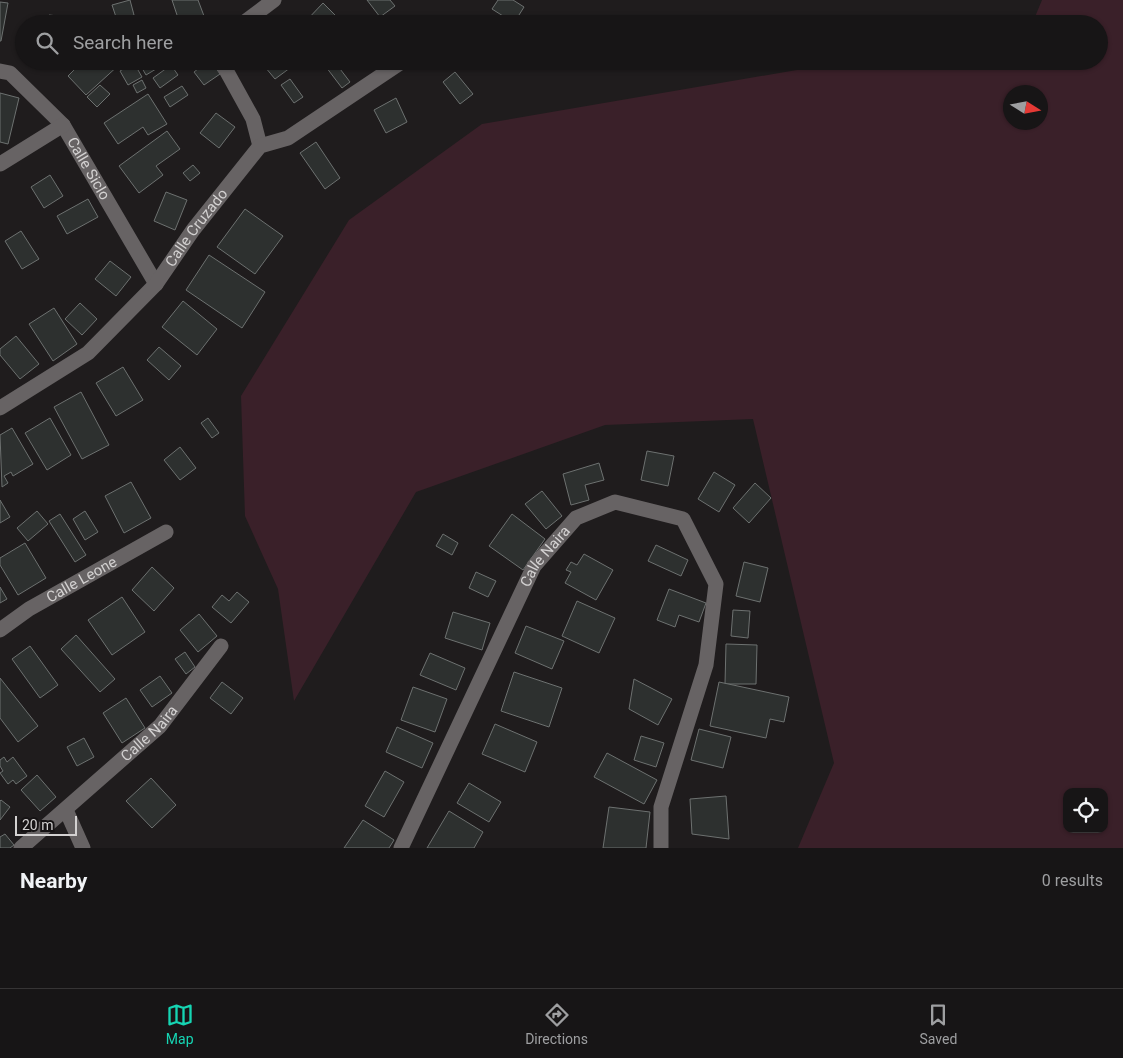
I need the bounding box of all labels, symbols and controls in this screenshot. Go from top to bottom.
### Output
search box [15,15,1108,70]
icon: search [33,29,61,57]
text: Search here [73,31,173,54]
north arrow [1003,85,1048,130]
street label: Calle Siclo [63,134,114,203]
street label: Calle Cruzado [162,185,231,270]
street label: Calle Naira [516,522,574,590]
street label: Calle Leone [43,553,120,606]
street label: Calle Naira [117,702,181,765]
map controls [1063,788,1108,833]
button: locate [1063,788,1108,833]
scale bar [15,813,78,836]
text: 20 m [22,817,54,833]
text: Nearby [20,869,87,893]
text: 0 results [1042,871,1103,890]
tab: Map [166,1001,194,1047]
tab: Directions [525,1001,588,1047]
tab: Saved [919,1001,957,1047]

